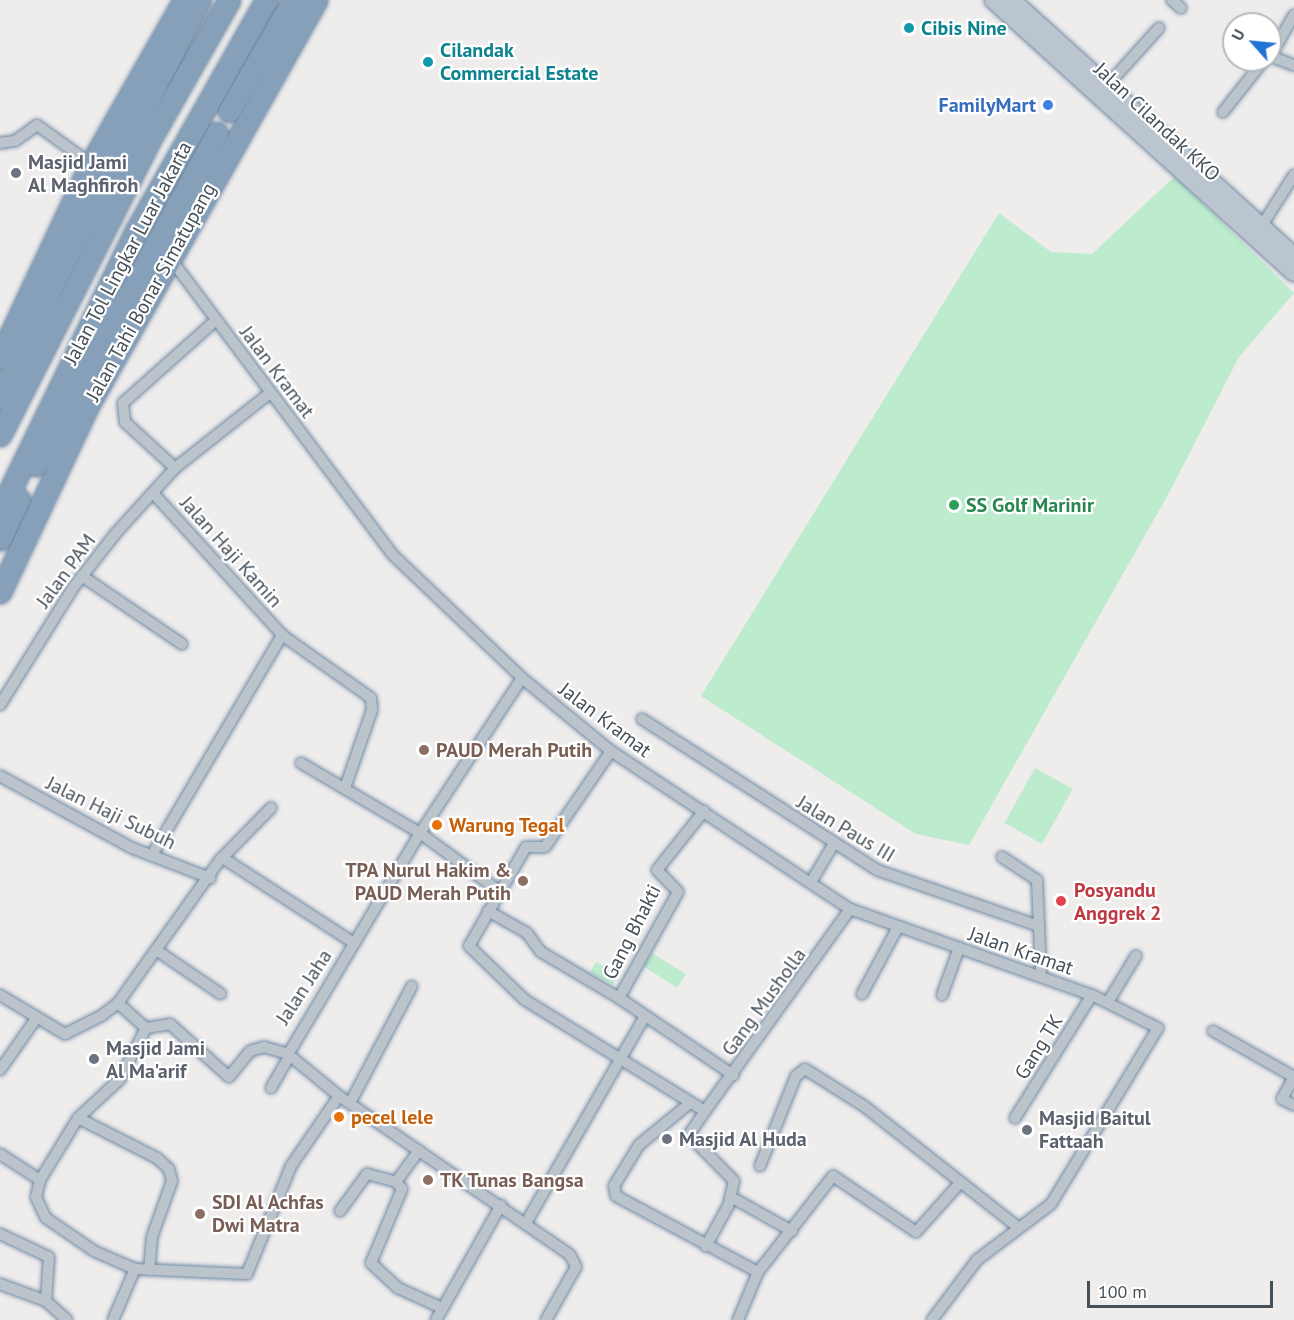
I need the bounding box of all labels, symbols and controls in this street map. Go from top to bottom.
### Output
north arrow [1222,12,1282,72]
place label: Cibis Nine [921,16,1007,40]
marker: Cibis Nine [902,21,916,35]
text: U [1227,26,1249,44]
place label: Cilandak Commercial Estate [440,39,598,86]
marker: Cilandak Commercial Estate [421,55,435,69]
street label: Jalan Cilandak KKO [1089,57,1225,187]
place label: FamilyMart [938,93,1036,117]
marker: FamilyMart [1041,98,1055,112]
street label: Jalan Tol Lingkar Luar Jakarta [59,137,197,369]
place label: Masjid Jami Al Maghfiroh [28,150,138,197]
marker: Masjid Jami Al Maghfiroh [9,166,23,180]
street label: Jalan Tahi Bonar Simatupang [81,179,221,405]
street label: Jalan Kramat [235,321,319,423]
street label: Jalan Haji Kamin [175,491,287,613]
place label: SS Golf Marinir [966,493,1094,517]
marker: SS Golf Marinir [947,498,961,512]
street label: Jalan PAM [31,529,101,613]
street label: Jalan Kramat [554,678,656,762]
place label: PAUD Merah Putih [436,738,592,762]
marker: PAUD Merah Putih [417,743,431,757]
street label: Jalan Haji Subuh [42,771,180,855]
street label: Jalan Paus III [793,790,899,868]
place label: Warung Tegal [449,813,565,837]
marker: Warung Tegal [430,818,444,832]
place label: TPA Nurul Hakim & PAUD Merah Putih [344,858,511,905]
marker: TPA Nurul Hakim & PAUD Merah Putih [516,874,530,888]
place label: Posyandu Anggrek 2 [1074,878,1162,925]
street label: Gang Bhakti [598,880,666,984]
marker: Posyandu Anggrek 2 [1052,892,1070,910]
street label: Jalan Kramat [966,922,1076,980]
street label: Gang Musholla [717,943,811,1061]
street label: Jalan Jaha [271,945,337,1029]
street label: Gang TK [1010,1010,1068,1084]
place label: Masjid Jami Al Ma'arif [106,1036,205,1083]
marker: Masjid Jami Al Ma'arif [87,1052,101,1066]
place label: pecel lele [351,1105,433,1129]
place label: Masjid Baitul Fattaah [1039,1106,1151,1153]
marker: pecel lele [332,1110,346,1124]
marker: Masjid Baitul Fattaah [1020,1123,1034,1137]
place label: Masjid Al Huda [679,1127,807,1151]
marker: Masjid Al Huda [660,1132,674,1146]
place label: TK Tunas Bangsa [440,1168,585,1192]
marker: TK Tunas Bangsa [421,1173,435,1187]
place label: SDI Al Achfas Dwi Matra [212,1190,325,1237]
marker: SDI Al Achfas Dwi Matra [193,1207,207,1221]
scale bar [1090,1269,1276,1307]
text: 100 m [1098,1280,1147,1303]

